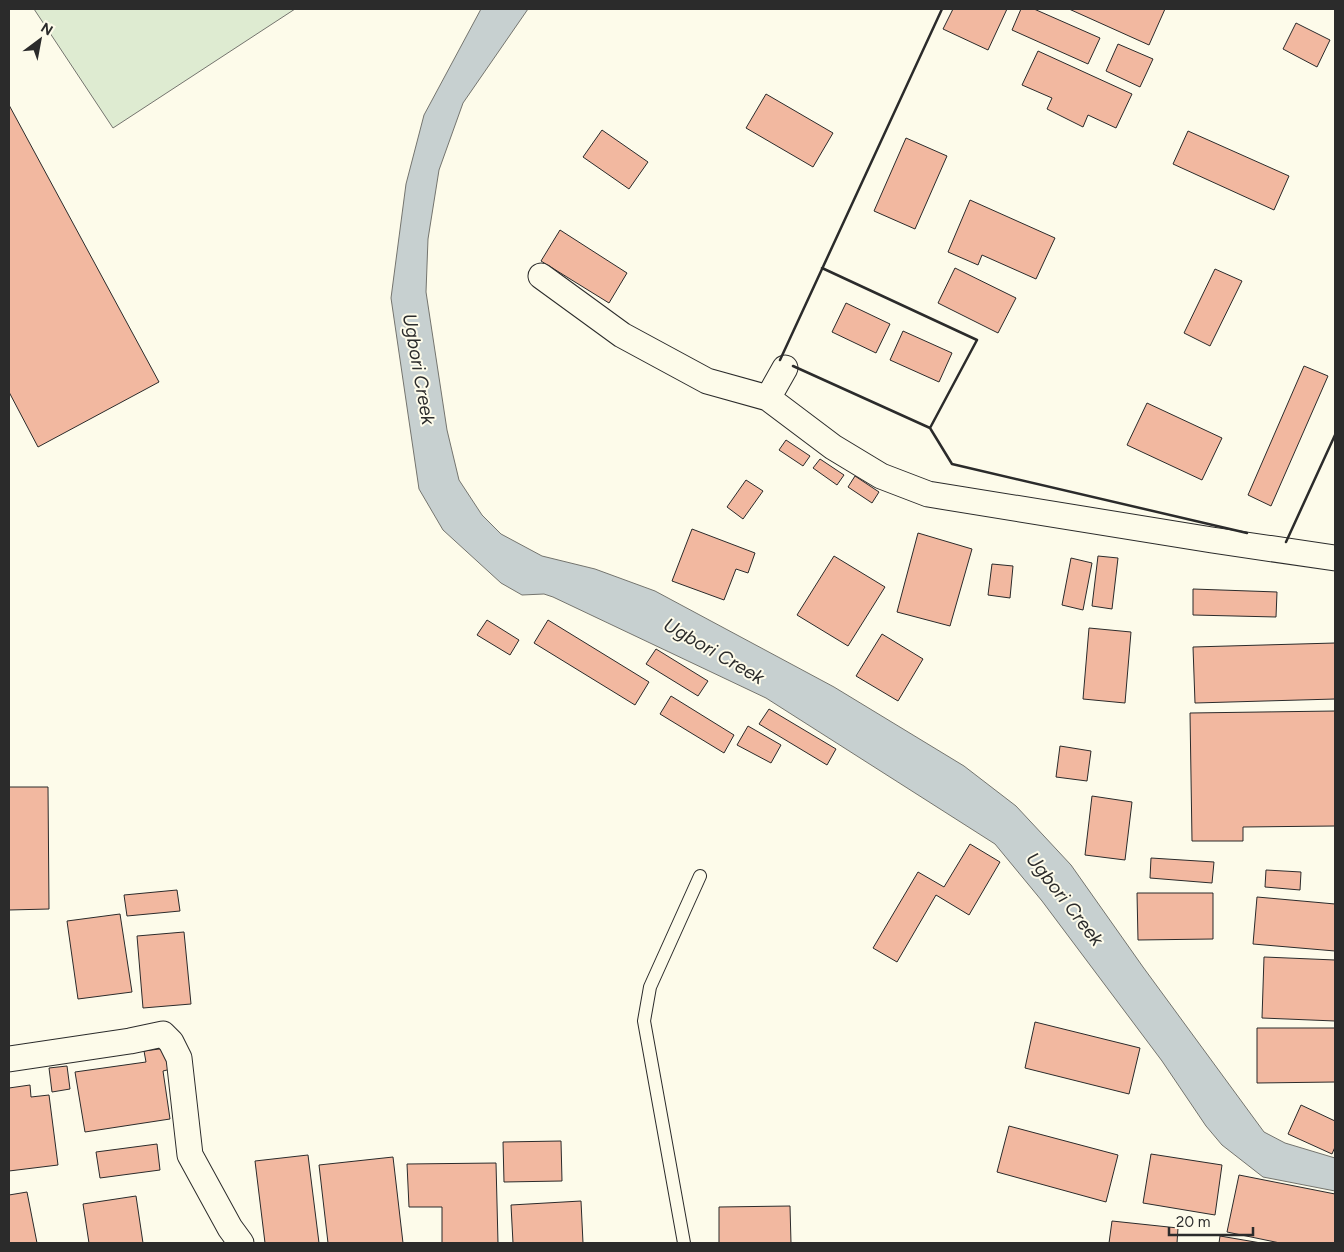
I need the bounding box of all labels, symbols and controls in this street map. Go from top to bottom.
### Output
north arrow [15,15,65,65]
text: N [38,19,56,39]
water label: Ugbori Creek [398,312,440,427]
water label: Ugbori Creek [660,613,769,689]
water label: Ugbori Creek [1021,848,1109,951]
scale bar [1169,1204,1253,1236]
text: 20 m [1176,1213,1210,1231]

